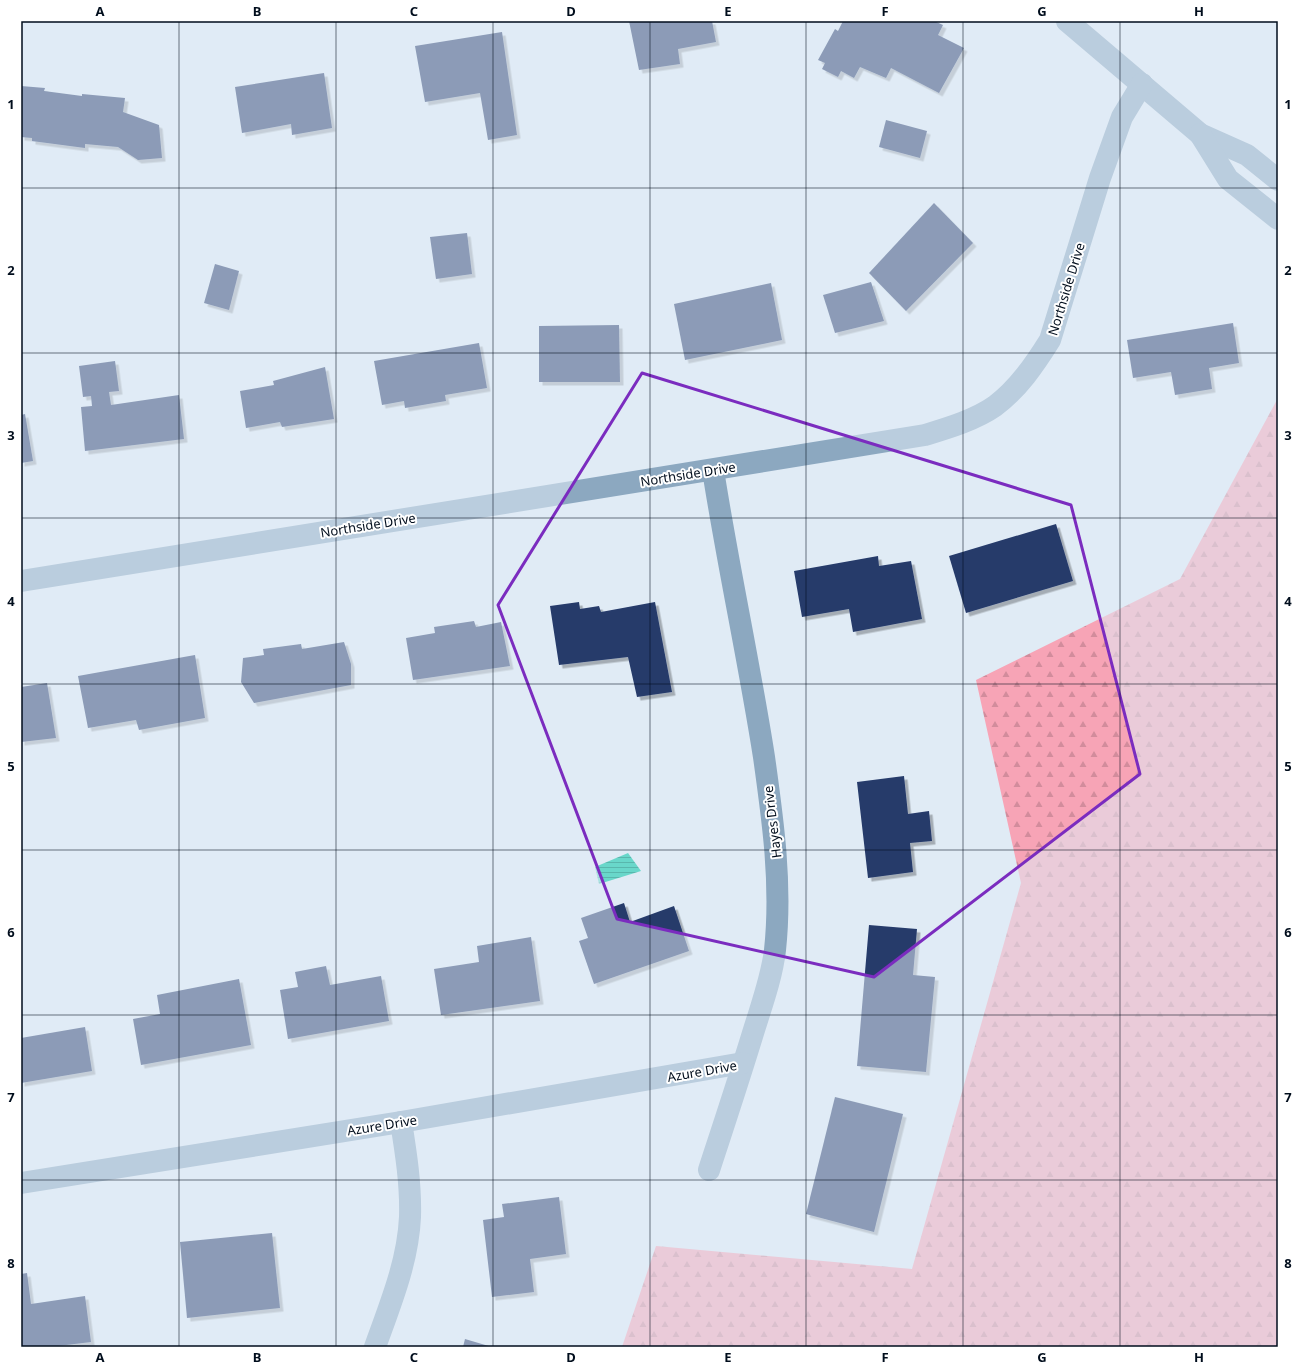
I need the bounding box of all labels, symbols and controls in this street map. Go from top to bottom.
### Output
text: A [96,2,105,20]
text: B [253,2,261,20]
text: C [410,2,418,20]
text: D [566,2,576,20]
text: E [724,2,732,20]
text: F [881,2,889,20]
text: G [1037,2,1047,20]
text: H [1194,2,1204,20]
text: 1 [7,95,15,113]
text: 1 [1284,95,1292,113]
street label: Northside Drive [1043,240,1089,338]
text: 2 [7,261,15,279]
text: 2 [1284,261,1292,279]
text: 3 [7,426,15,444]
text: 3 [1284,426,1292,444]
street label: Northside Drive [639,458,737,490]
street label: Northside Drive [319,509,417,541]
text: 4 [7,592,15,610]
text: 4 [1284,592,1292,610]
text: 5 [7,757,15,775]
text: 5 [1284,757,1292,775]
street label: Hayes Drive [759,785,785,859]
text: 6 [7,923,15,941]
text: 6 [1284,923,1292,941]
street label: Azure Drive [666,1056,738,1086]
text: 7 [7,1088,15,1106]
text: 7 [1284,1088,1292,1106]
street label: Azure Drive [346,1111,418,1139]
text: 8 [7,1254,15,1272]
text: 8 [1284,1254,1292,1272]
text: A [96,1348,105,1366]
text: B [253,1348,261,1366]
text: C [410,1348,418,1366]
text: D [566,1348,576,1366]
text: E [724,1348,732,1366]
text: F [881,1348,889,1366]
text: G [1037,1348,1047,1366]
text: H [1194,1348,1204,1366]

